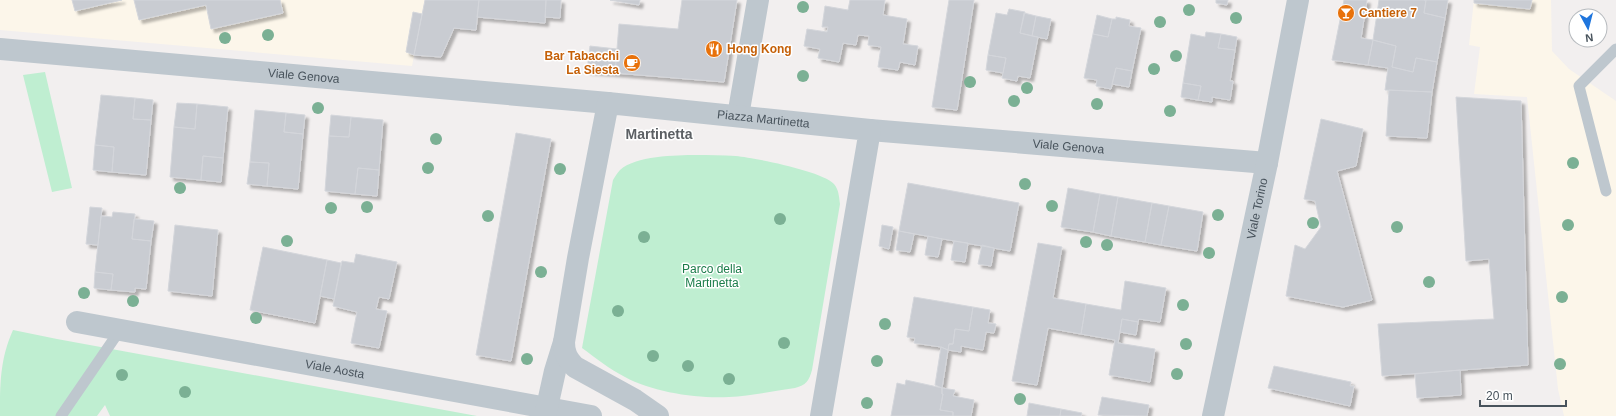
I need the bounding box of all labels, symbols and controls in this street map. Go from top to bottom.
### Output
bar icon: Cantiere 7 [1336,3,1356,23]
place label: Cantiere 7 [1359,6,1417,20]
north arrow [1568,8,1608,48]
text: N [1584,31,1594,44]
restaurant icon: Hong Kong [704,39,724,59]
place label: Hong Kong [727,42,792,56]
place label: Bar Tabacchi La Siesta [545,49,619,77]
cafe icon: Bar Tabacchi La Siesta [622,53,642,73]
street label: Viale Genova [267,66,341,86]
street label: Piazza Martinetta [717,107,811,131]
district label: Martinetta [626,126,693,142]
street label: Viale Genova [1032,137,1105,156]
street label: Viale Torino [1244,176,1271,241]
park label: Parco della Martinetta [682,262,742,290]
street label: Viale Aosta [304,357,366,381]
scale bar [1480,382,1566,408]
text: 20 m [1486,389,1513,403]

